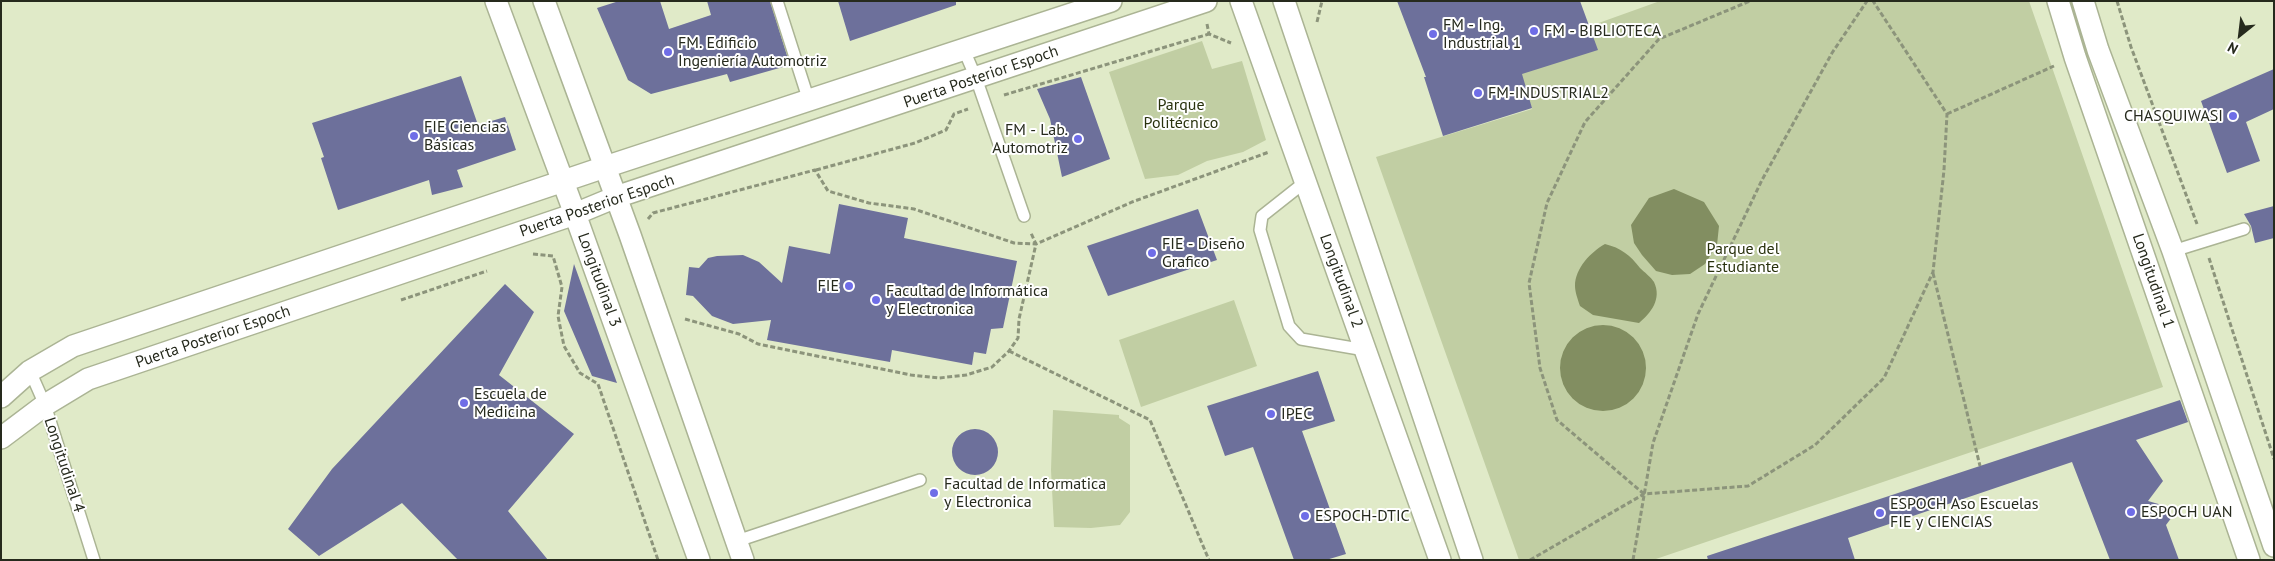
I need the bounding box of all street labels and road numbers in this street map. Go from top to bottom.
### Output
street label: Puerta Posterior Espoch [901,42,1061,112]
street label: Puerta Posterior Espoch [517,171,677,241]
street label: Longitudinal 3 [573,230,625,330]
street label: Longitudinal 2 [1315,231,1367,331]
street label: Longitudinal 1 [2128,231,2178,331]
street label: Puerta Posterior Espoch [133,302,293,372]
street label: Longitudinal 4 [40,415,88,515]

